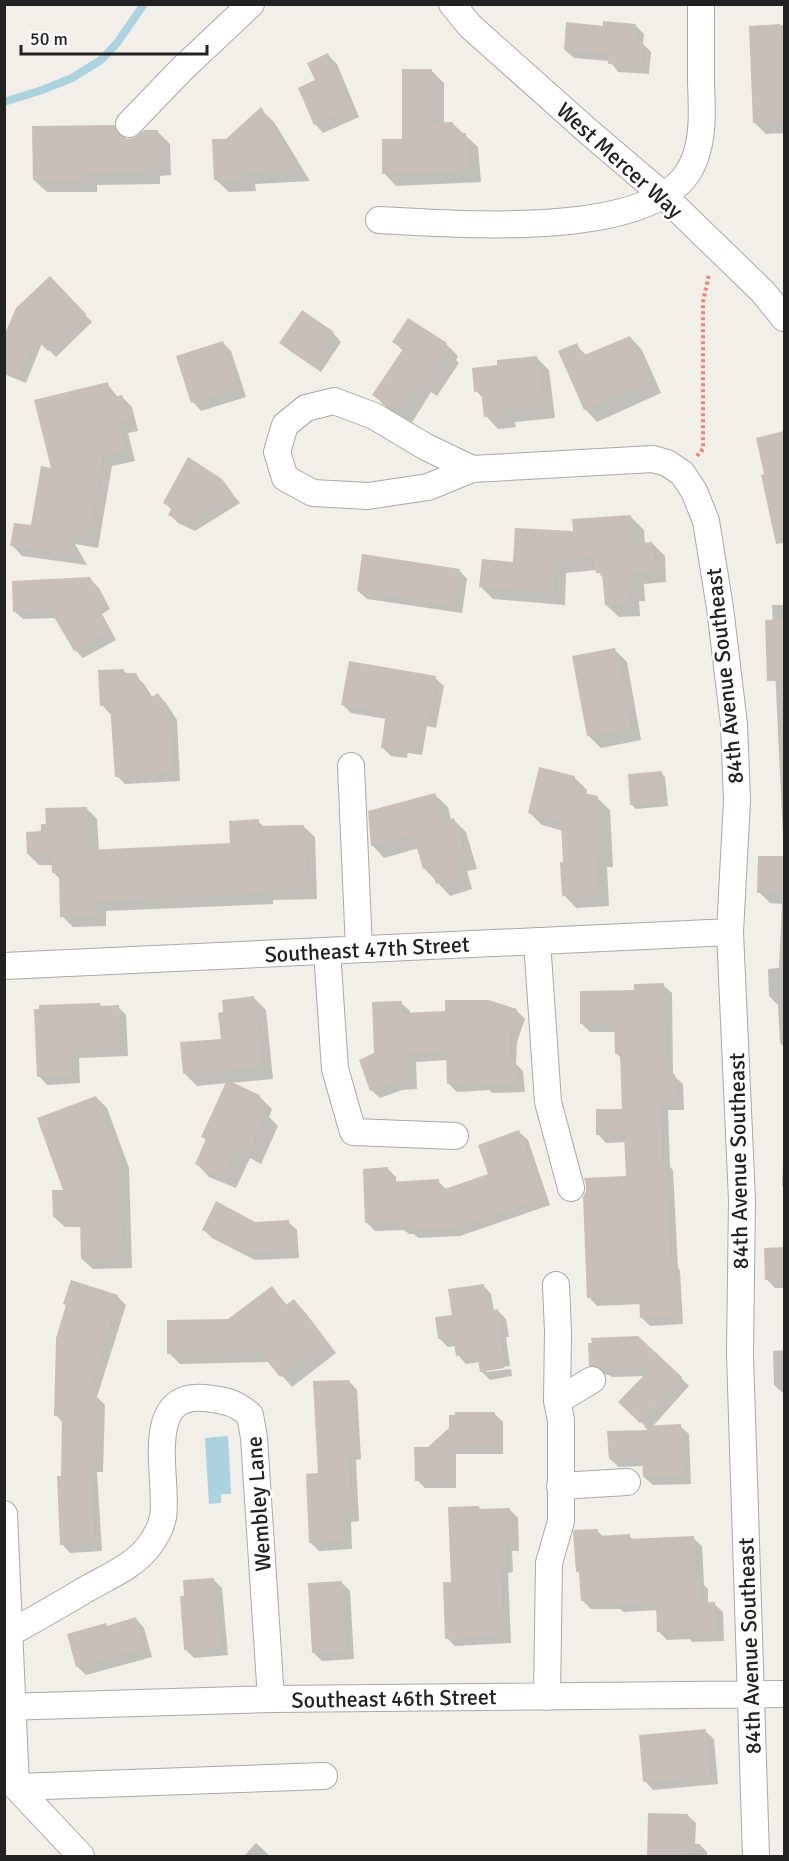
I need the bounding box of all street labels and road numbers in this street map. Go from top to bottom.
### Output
street label: West Mercer Way [551,97,689,225]
street label: 84th Avenue Southeast [700,566,749,785]
street label: Southeast 47th Street [264,931,471,968]
street label: 84th Avenue Southeast [723,1052,754,1270]
street label: Wembley Lane [240,1435,277,1572]
street label: 84th Avenue Southeast [732,1537,767,1755]
street label: Southeast 46th Street [291,1683,497,1714]

